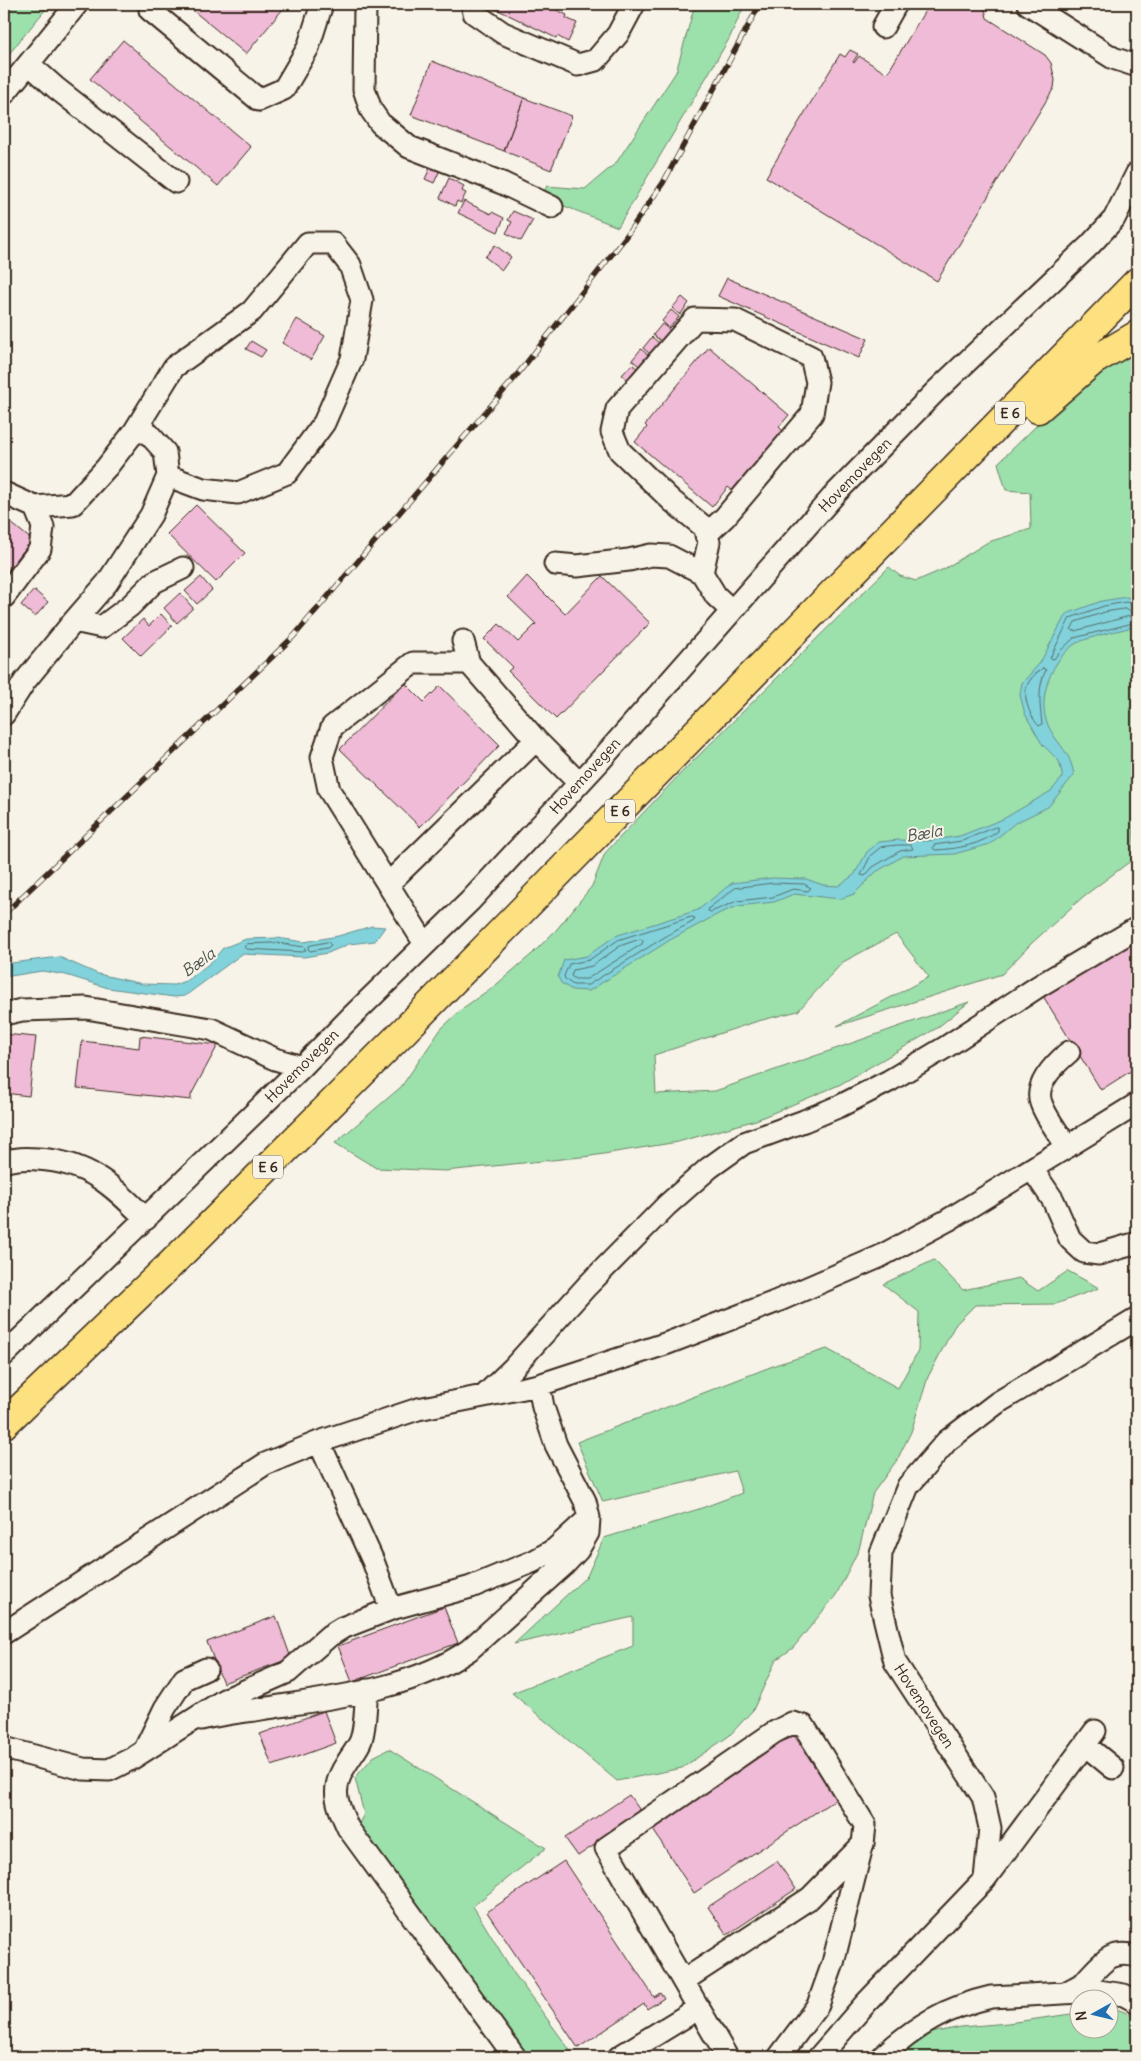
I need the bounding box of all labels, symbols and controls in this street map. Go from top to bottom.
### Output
road number: E 6 [995,402,1025,424]
street label: Hovemovegen [814,433,895,516]
street label: Hovemovegen [545,733,624,818]
road number: E 6 [605,799,635,822]
water label: Bæla [904,820,945,846]
water label: Bæla [177,943,219,981]
street label: Hovemovegen [261,1025,343,1107]
road number: E 6 [253,1156,283,1178]
street label: Hovemovegen [890,1660,959,1752]
north arrow [1068,1988,1118,2038]
text: N [1072,2010,1091,2022]

